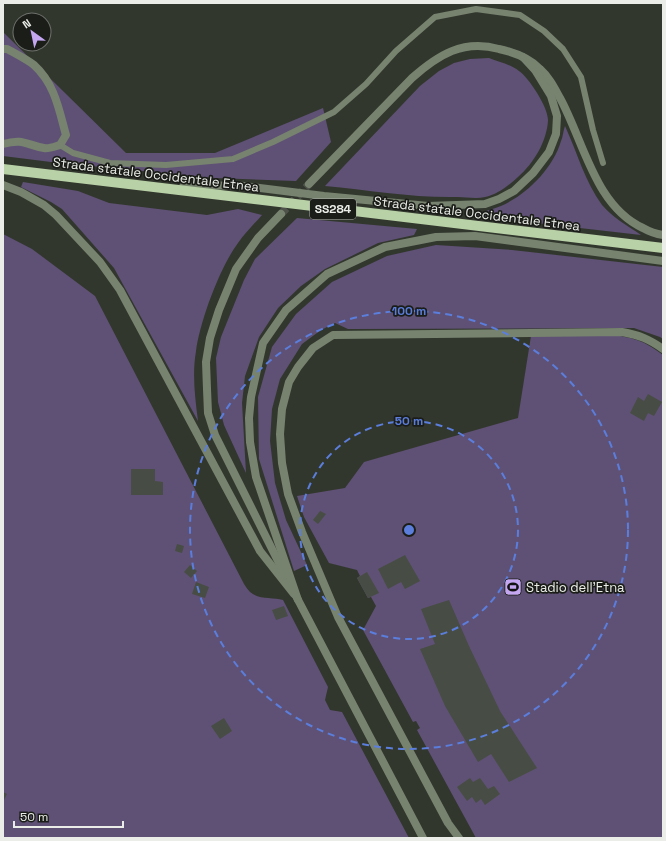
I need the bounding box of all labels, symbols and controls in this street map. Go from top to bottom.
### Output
north arrow [12,12,52,52]
text: N [20,16,33,31]
street label: Strada statale Occidentale Etnea [52,153,261,196]
street label: Strada statale Occidentale Etnea [373,192,582,235]
road number: SS284 [310,199,356,219]
text: 100 m [392,303,426,319]
text: 50 m [395,413,423,429]
centre of rings [402,523,416,537]
sports icon: Stadio dell'Etna [503,577,523,597]
place label: Stadio dell'Etna [526,579,625,596]
scale bar [14,803,123,829]
text: 50 m [20,809,48,825]

